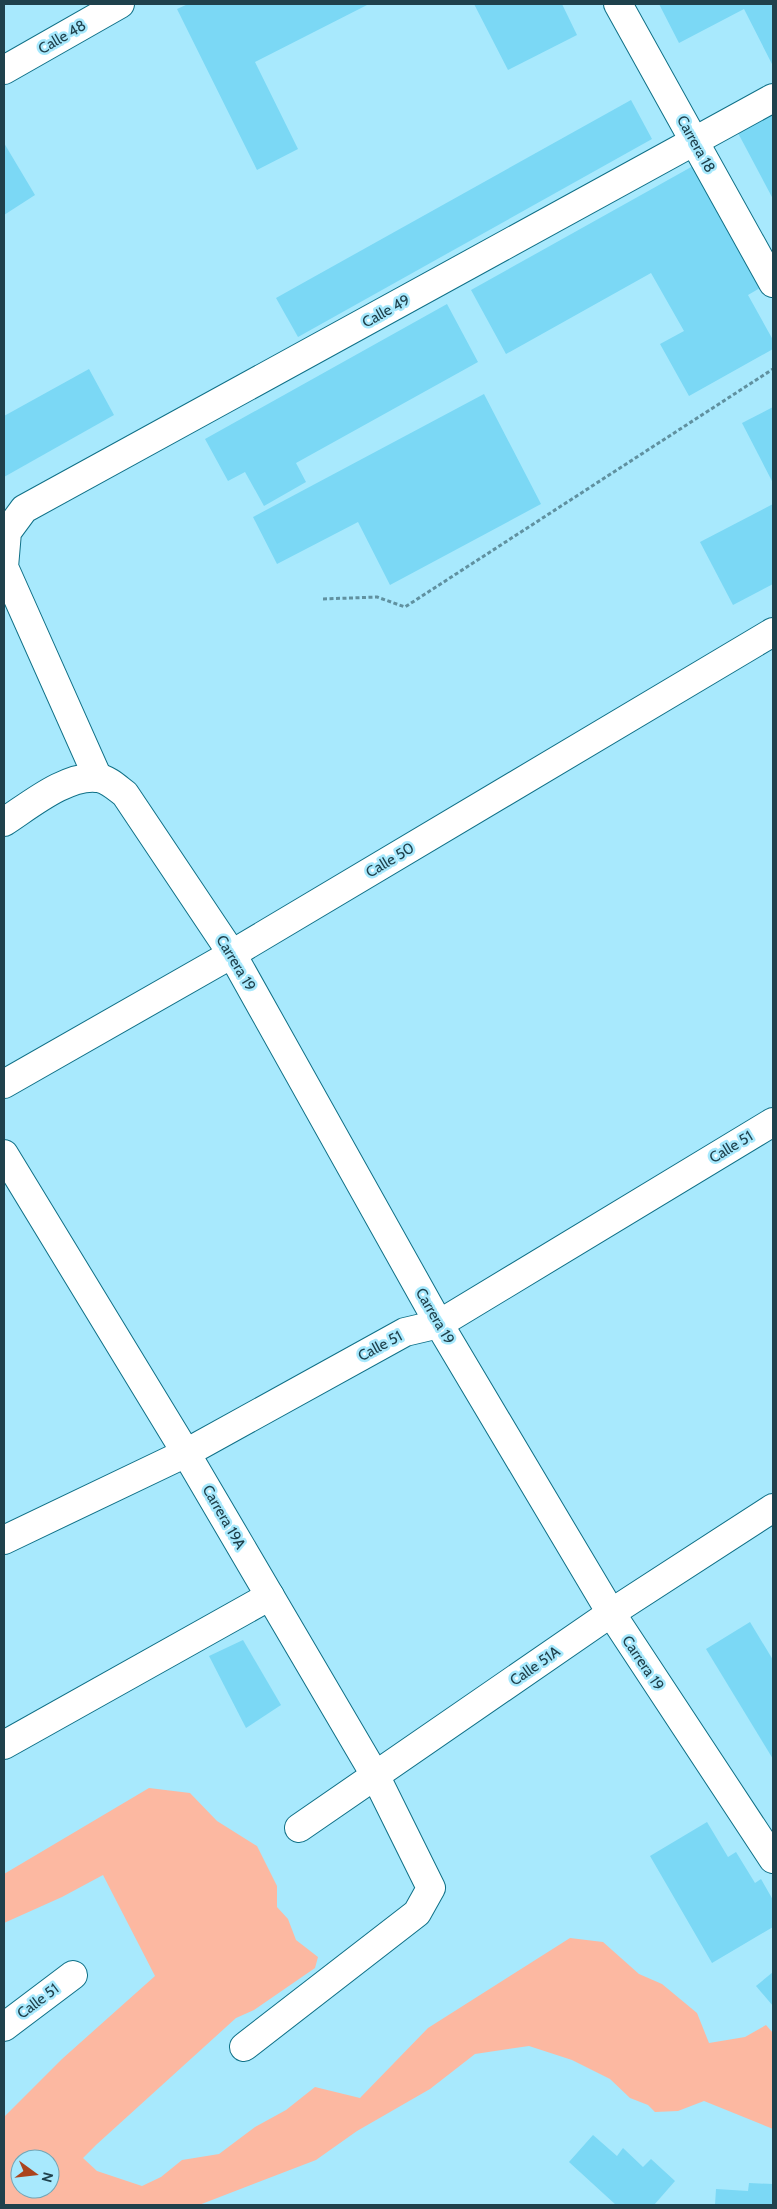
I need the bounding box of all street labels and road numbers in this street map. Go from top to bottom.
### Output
street label: Calle 48 [35,16,89,58]
street label: Carrera 18 [673,112,719,176]
street label: Calle 49 [359,291,413,331]
street label: Calle 50 [363,839,417,881]
street label: Carrera 19 [212,932,260,994]
street label: Calle 51 [706,1127,756,1167]
street label: Carrera 19 [412,1285,458,1347]
street label: Calle 51 [355,1327,405,1365]
street label: Carrera 19A [198,1482,250,1553]
street label: Carrera 19 [618,1632,668,1694]
street label: Calle 51A [507,1642,564,1690]
street label: Calle 51 [14,1980,62,2022]

